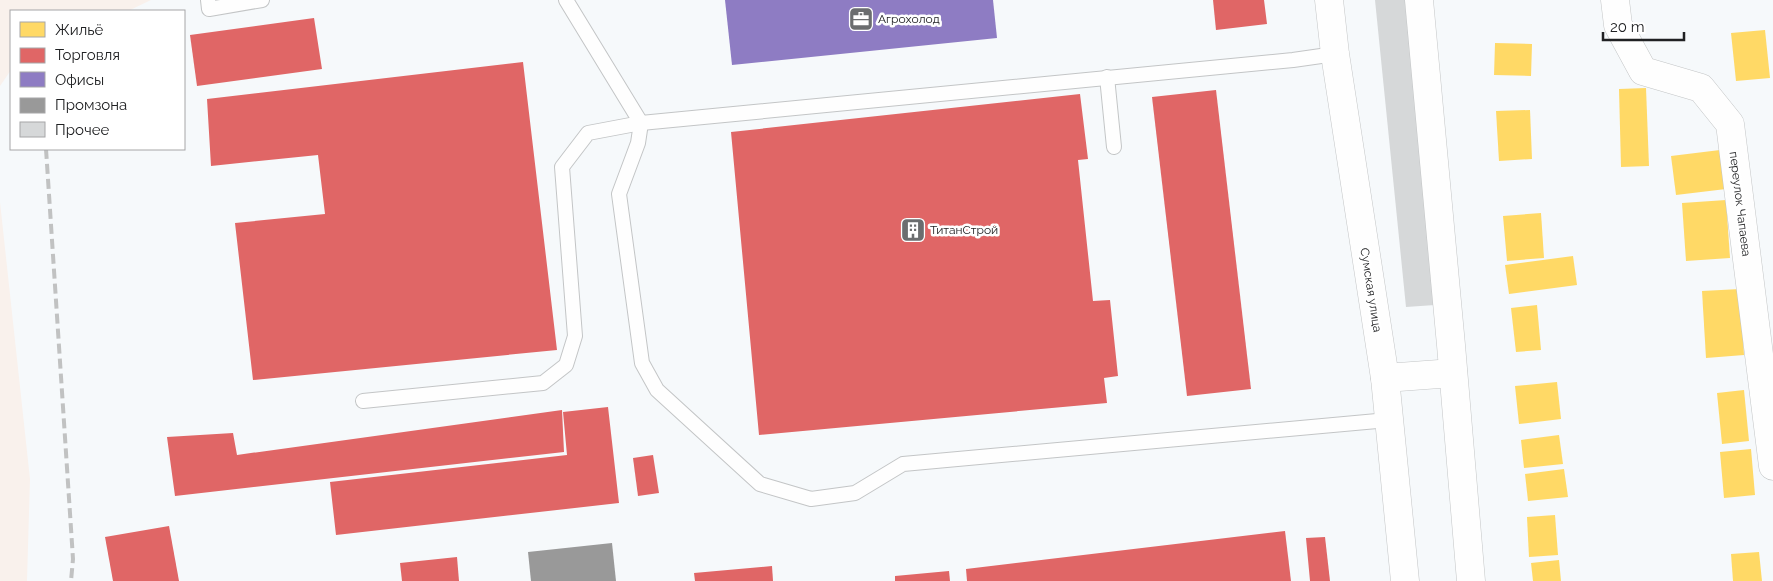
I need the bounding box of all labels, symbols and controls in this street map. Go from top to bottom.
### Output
office icon: Агрохолод [848,6,874,32]
legend [10,10,185,150]
scale bar [1603,10,1684,42]
place label: Агрохолод [878,12,940,26]
text: 20 m [1610,18,1645,36]
text: Жильё [55,21,104,39]
text: Торговля [55,46,120,64]
text: Офисы [55,71,104,89]
text: Промзона [55,96,127,114]
text: Прочее [55,121,109,139]
street label: переулок Чапаева [1727,151,1753,257]
building icon: ТитанСтрой [900,217,926,243]
place label: ТитанСтрой [930,223,998,237]
street label: Сумская улица [1357,247,1385,333]

